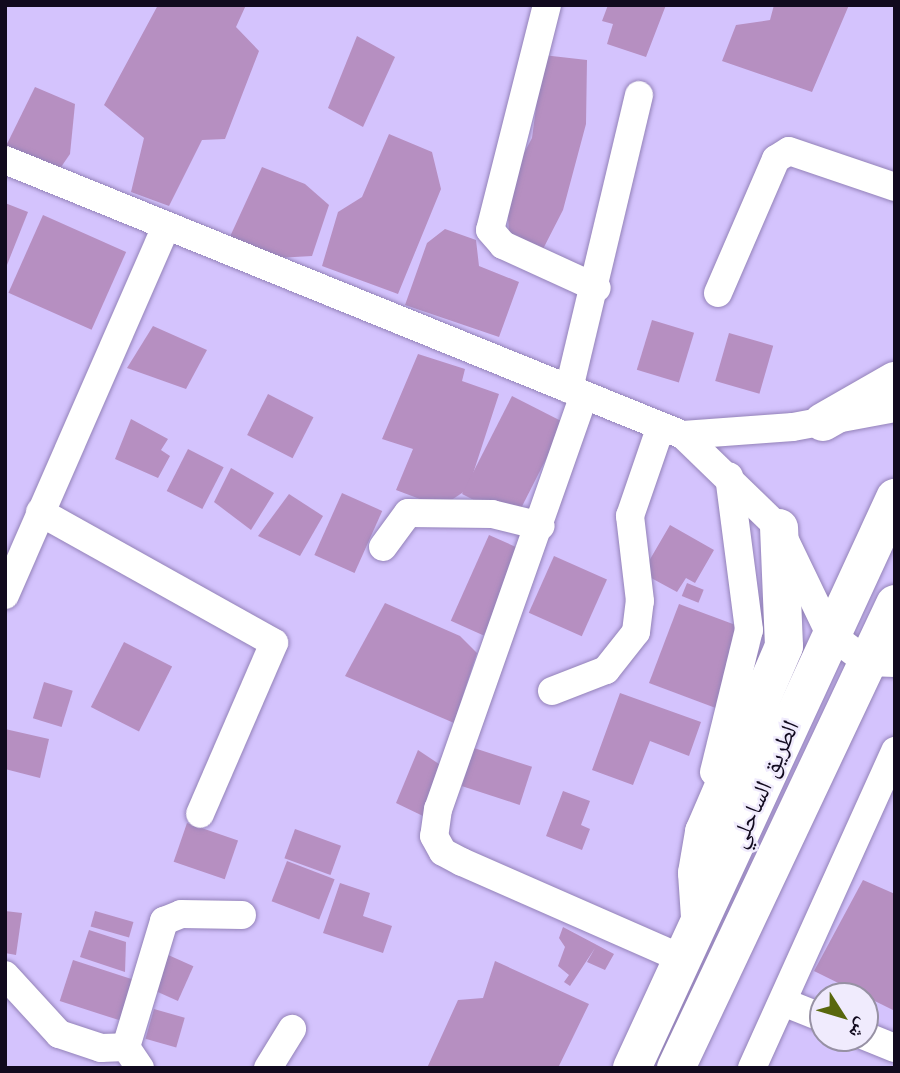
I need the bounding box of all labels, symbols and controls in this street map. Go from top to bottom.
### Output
street label: الطريق الساحلي [723,716,805,852]
north arrow [809,982,879,1052]
text: ش [843,1013,876,1045]

